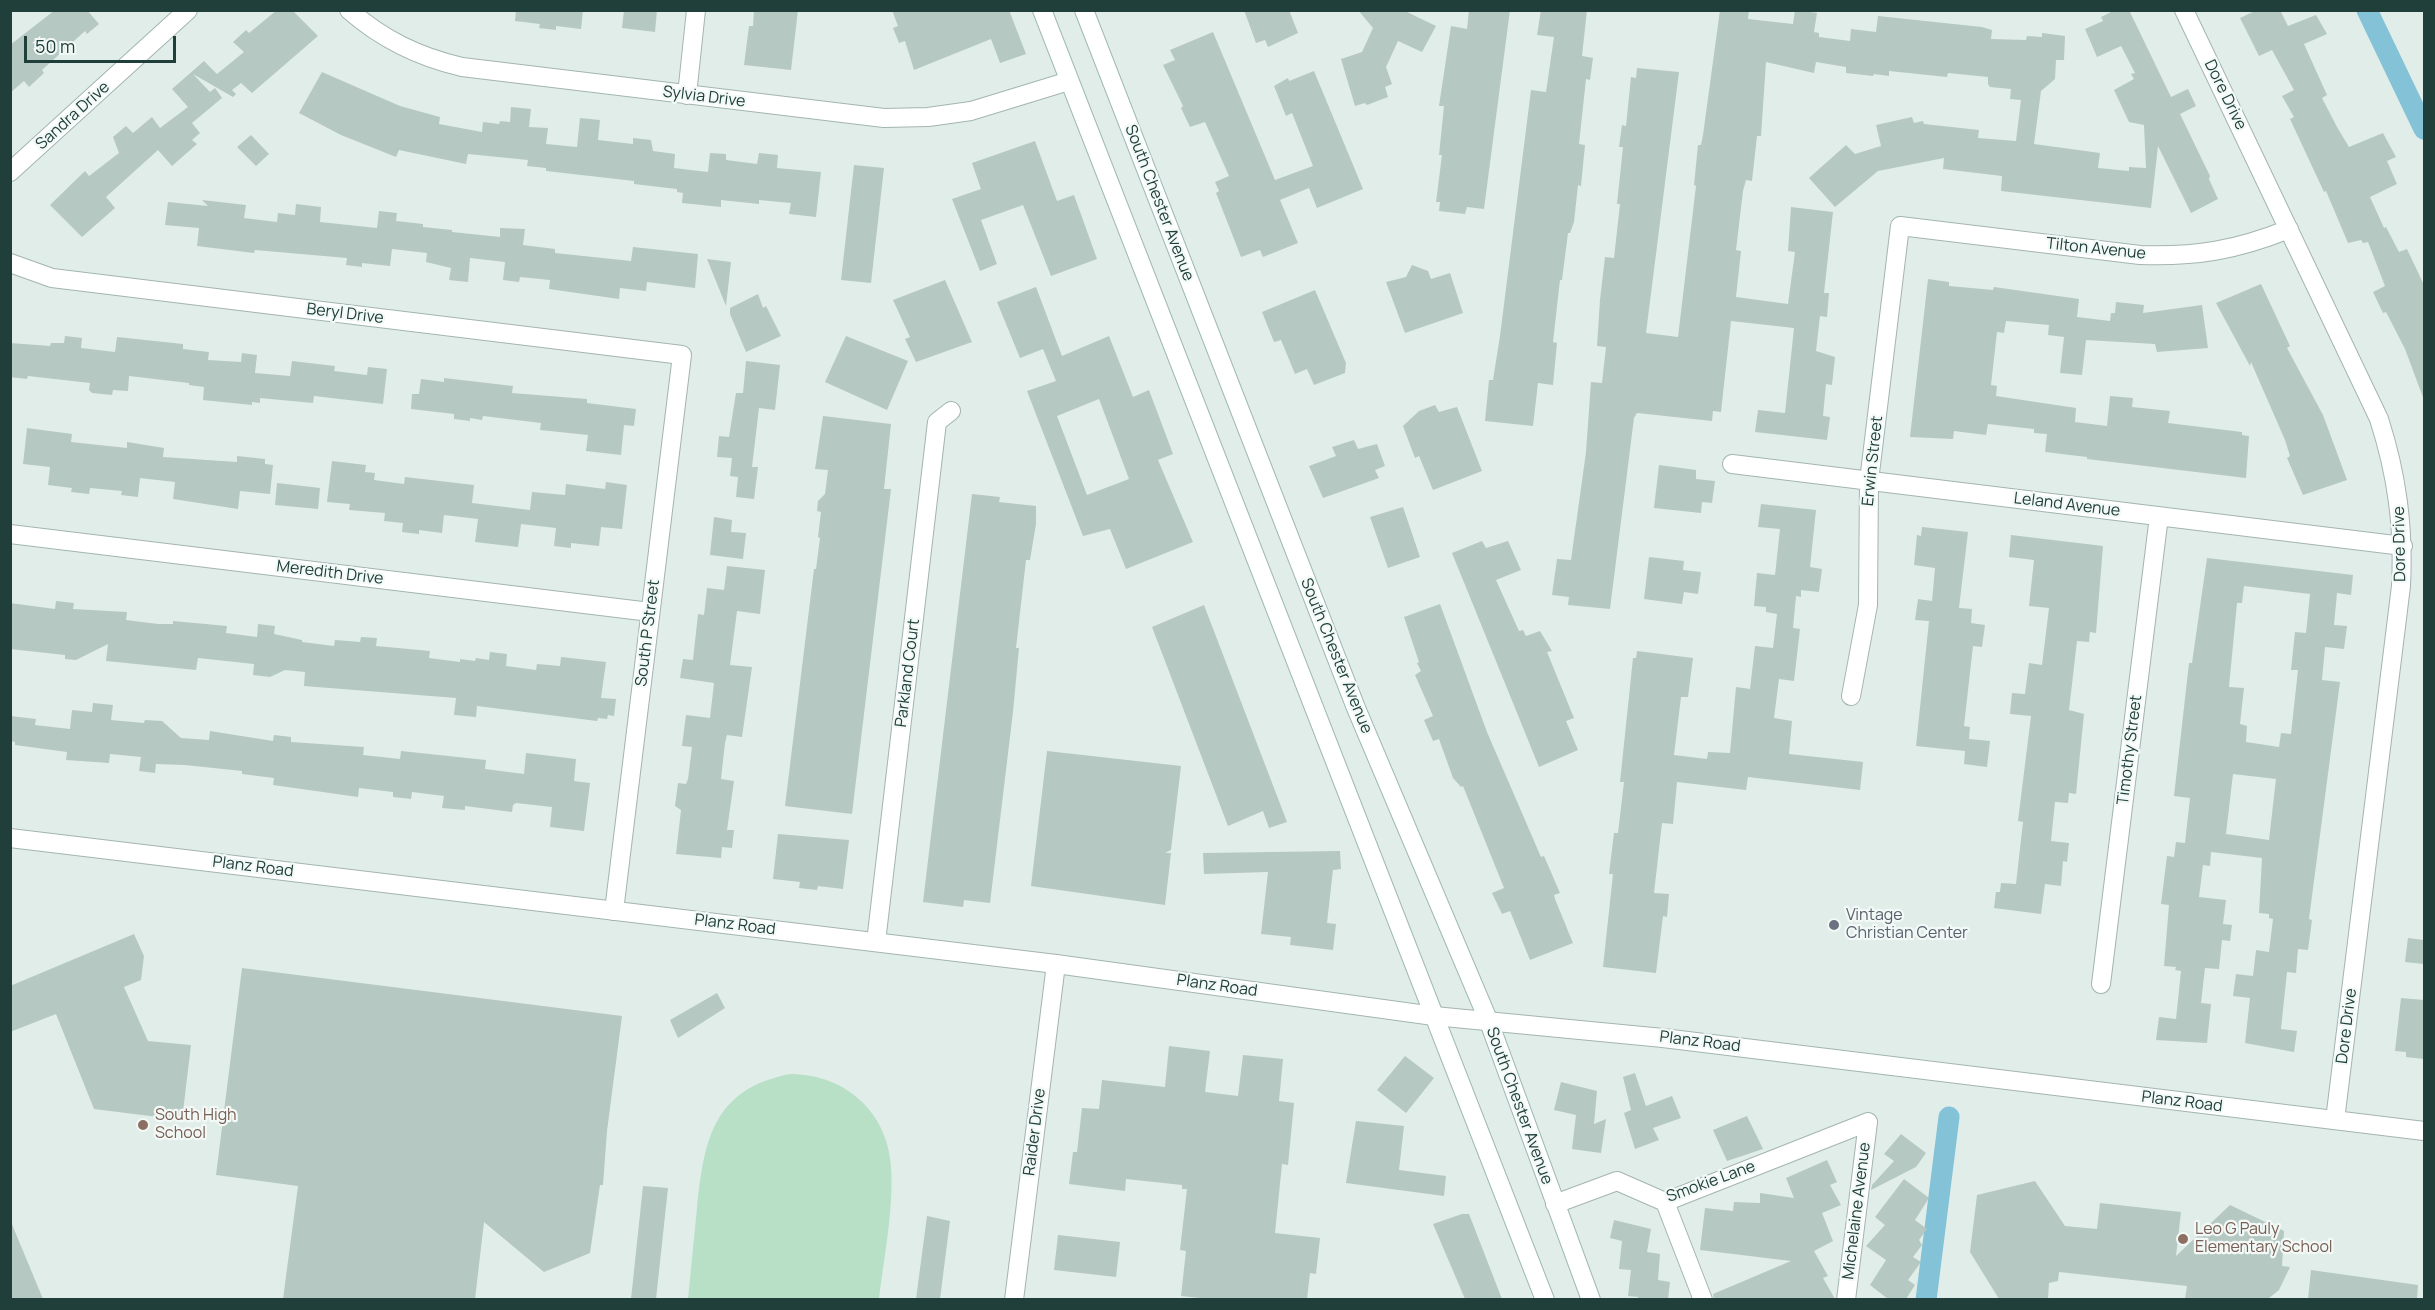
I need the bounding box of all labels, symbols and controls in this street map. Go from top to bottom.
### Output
scale bar [27,24,178,62]
text: 50 m [35,34,75,58]
street label: Dore Drive [2200,57,2250,133]
street label: Sandra Drive [32,78,114,154]
street label: Sylvia Drive [662,82,746,112]
street label: South Chester Avenue [1120,122,1198,284]
street label: Tilton Avenue [2045,234,2147,264]
street label: Beryl Drive [305,300,385,328]
street label: Erwin Street [1859,415,1887,507]
street label: Leland Avenue [2013,489,2121,521]
street label: Dore Drive [2390,506,2410,582]
street label: Meredith Drive [275,557,385,589]
street label: South Chester Avenue [1296,576,1376,736]
street label: South P Street [632,578,664,688]
street label: Parkland Court [892,618,924,728]
street label: Timothy Street [2114,694,2146,806]
street label: Planz Road [211,853,295,881]
place label: Vintage Christian Center [1846,906,1968,944]
street label: Planz Road [693,911,777,939]
marker: Vintage Christian Center [1827,918,1841,932]
street label: Planz Road [1175,971,1259,1001]
street label: Dore Drive [2333,987,2361,1065]
street label: South Chester Avenue [1482,1025,1556,1187]
street label: Planz Road [1658,1028,1742,1056]
street label: Raider Drive [1020,1087,1050,1177]
street label: Planz Road [2140,1088,2224,1116]
place label: South High School [155,1106,237,1144]
marker: South High School [136,1118,150,1132]
street label: Michelaine Avenue [1839,1141,1875,1281]
street label: Smokie Lane [1664,1157,1758,1207]
place label: Leo G Pauly Elementary School [2195,1220,2333,1258]
marker: Leo G Pauly Elementary School [2176,1232,2190,1246]

